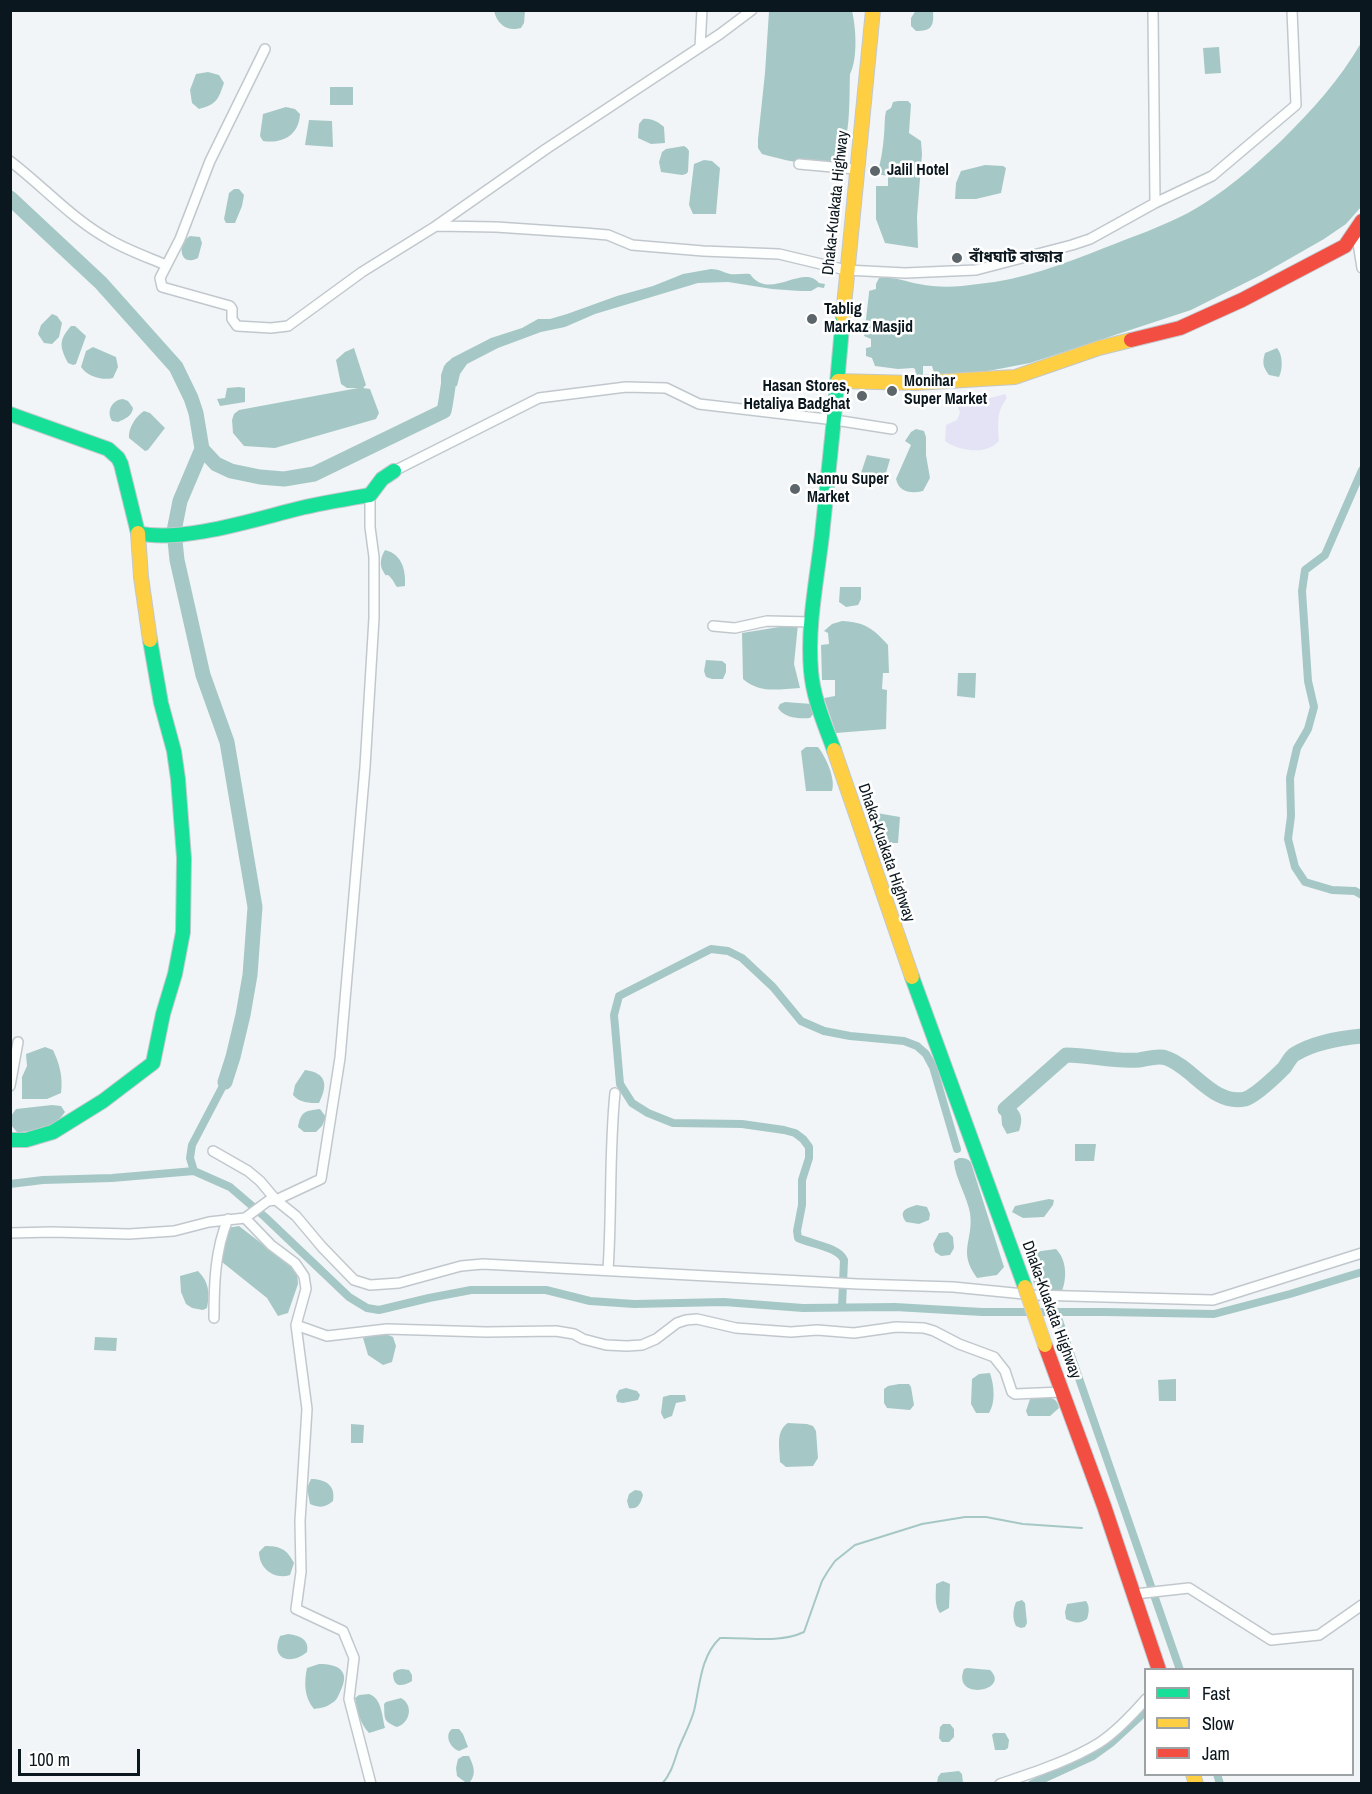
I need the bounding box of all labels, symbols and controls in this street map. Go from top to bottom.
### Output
street label: Dhaka-Kuakata Highway [819,130,853,276]
place label: Jalil Hotel [887,161,949,181]
marker: Jalil Hotel [868,164,882,178]
place label: বাঁধঘাট বাজার [969,248,1063,268]
marker: বাঁধঘাট বাজার [950,251,964,265]
place label: Tablig Markaz Masjid [824,300,913,338]
marker: Tablig Markaz Masjid [805,312,819,326]
place label: Monihar Super Market [904,372,987,410]
place label: Hasan Stores, Hetaliya Badghat [744,377,850,415]
marker: Monihar Super Market [885,384,899,398]
marker: Hasan Stores, Hetaliya Badghat [855,389,869,403]
place label: Nannu Super Market [807,470,889,508]
marker: Nannu Super Market [788,482,802,496]
street label: Dhaka-Kuakata Highway [853,781,919,925]
street label: Dhaka-Kuakata Highway [1017,1239,1085,1381]
legend [1144,1668,1354,1776]
text: Fast [1202,1681,1230,1706]
text: Slow [1202,1711,1234,1736]
scale bar [21,1737,142,1775]
text: Jam [1202,1741,1230,1766]
text: 100 m [29,1747,70,1772]

